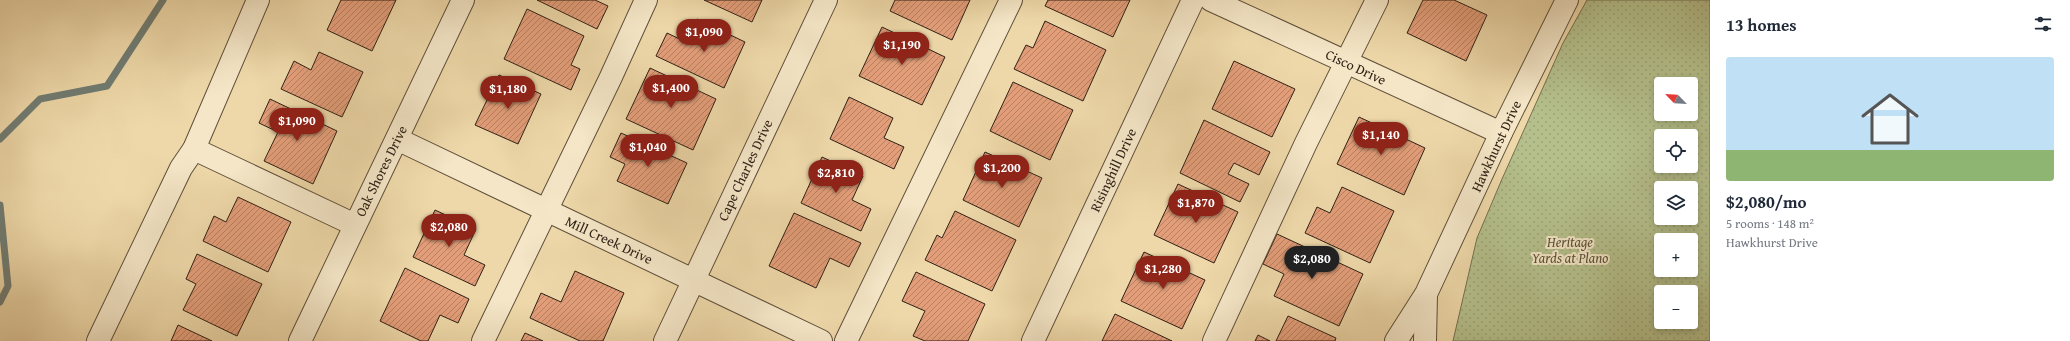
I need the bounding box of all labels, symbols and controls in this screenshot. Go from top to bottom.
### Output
text: 13 homes [1726,12,1797,37]
icon: filters [2032,13,2054,35]
pin: $1,090 [671,19,737,53]
text: $1,090 [685,22,723,41]
pin: $1,190 [869,32,935,66]
text: $1,190 [883,35,921,54]
street label: Cisco Drive [1322,44,1390,90]
pin: $1,400 [638,75,704,109]
pin: $1,180 [475,76,541,110]
north arrow [1654,77,1698,121]
map controls [1654,77,1698,329]
text: $1,400 [652,78,690,97]
text: $1,180 [489,79,527,98]
icon: home [1854,83,1926,155]
street label: Hawkhurst Drive [1466,97,1526,195]
pin: $1,090 [264,108,330,142]
text: $1,090 [278,111,316,130]
street label: Cape Charles Drive [713,116,777,224]
street label: Oak Shores Drive [350,122,412,220]
pin: $1,140 [1348,122,1414,156]
street label: Risinghill Drive [1085,124,1141,215]
text: $1,140 [1362,125,1400,144]
button: locate [1654,129,1698,173]
pin: $1,040 [615,134,681,168]
text: $1,040 [629,137,667,156]
pin: $1,200 [969,155,1035,189]
text: $1,200 [983,158,1021,177]
pin: $2,810 [803,160,869,194]
text: $2,810 [817,163,855,182]
button: layers [1654,181,1698,225]
text: $2,080/mo [1726,189,1807,214]
pin: $1,870 [1163,190,1229,224]
text: $1,870 [1177,193,1215,212]
street label: Mill Creek Drive [562,211,656,269]
pin: $2,080 [416,214,482,248]
text: 5 rooms · 148 m² [1726,214,1814,233]
text: $2,080 [430,217,468,236]
park label: Heritage Yards at Plano [1532,232,1608,268]
button: + [1654,233,1698,277]
text: Hawkhurst Drive [1726,233,1818,252]
pin: $2,080 [1279,246,1345,280]
text: $2,080 [1293,249,1331,268]
pin: $1,280 [1130,256,1196,290]
text: $1,280 [1144,259,1182,278]
button: − [1654,285,1698,329]

